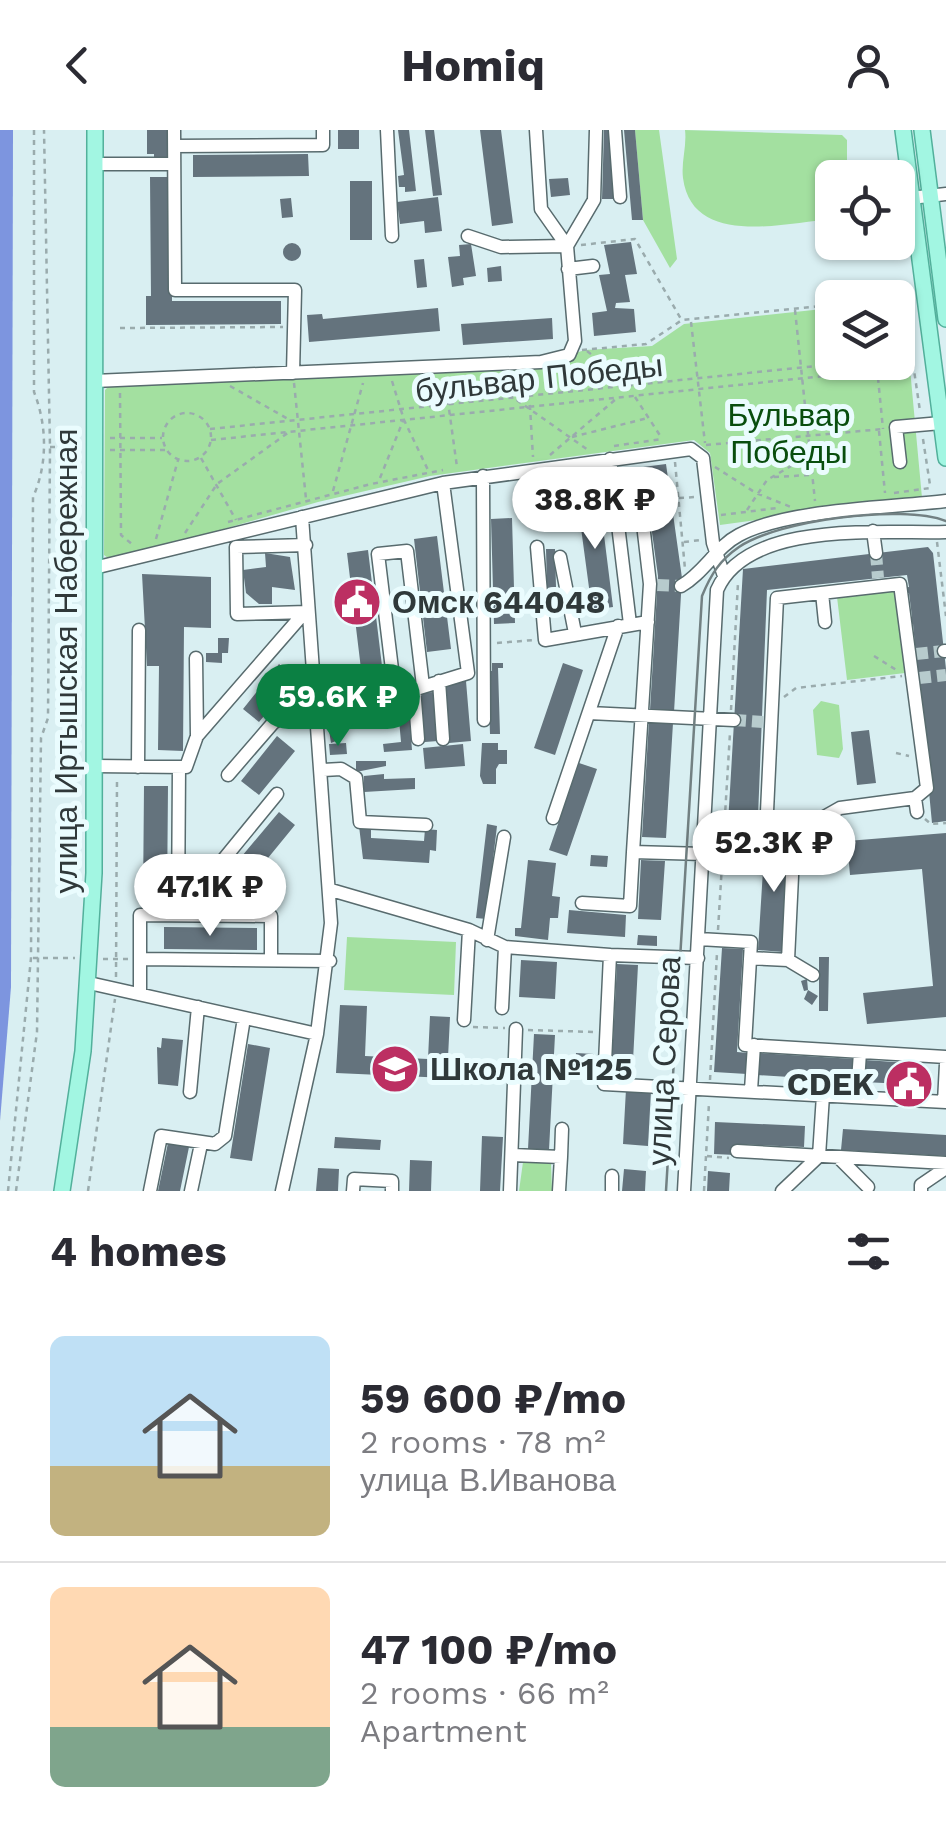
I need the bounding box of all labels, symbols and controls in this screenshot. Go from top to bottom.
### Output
icon: back [50,38,105,93]
icon: person [841,38,896,93]
text: Homiq [401,39,545,92]
map controls [815,160,915,380]
button: locate [815,160,915,260]
button: layers [815,280,915,380]
street label: бульвар Победы [413,346,665,410]
park label: Бульвар Победы [727,396,851,471]
street label: улица Иртышская Набережная [47,428,85,894]
pin: 38.8K ₽ [503,467,687,552]
text: 38.8K ₽ [534,480,656,518]
public building icon: Омск 644048 [331,576,383,628]
place label: Омск 644048 [392,583,606,621]
pin: 59.6K ₽ [246,664,430,749]
text: 59.6K ₽ [278,677,398,715]
pin: 52.3K ₽ [682,810,866,895]
text: 52.3K ₽ [714,823,834,861]
pin: 47.1K ₽ [118,854,302,939]
text: 47.1K ₽ [156,867,264,905]
street label: улица Серова [640,955,688,1167]
school or university icon: Школа №125 [369,1043,421,1095]
place label: Школа №125 [430,1050,633,1088]
public building icon: CDEK [883,1058,935,1110]
place label: CDEK [787,1065,874,1103]
icon: filters [841,1224,896,1279]
text: 4 homes [50,1227,227,1276]
text: 59 600 ₽/mo [360,1374,626,1423]
icon: home [130,1376,250,1496]
text: 2 rooms · 78 m² [360,1423,606,1461]
text: улица В.Иванова [360,1461,616,1499]
text: 47 100 ₽/mo [360,1625,617,1674]
icon: home [130,1627,250,1747]
text: 2 rooms · 66 m² [360,1674,609,1712]
text: Apartment [360,1712,527,1750]

